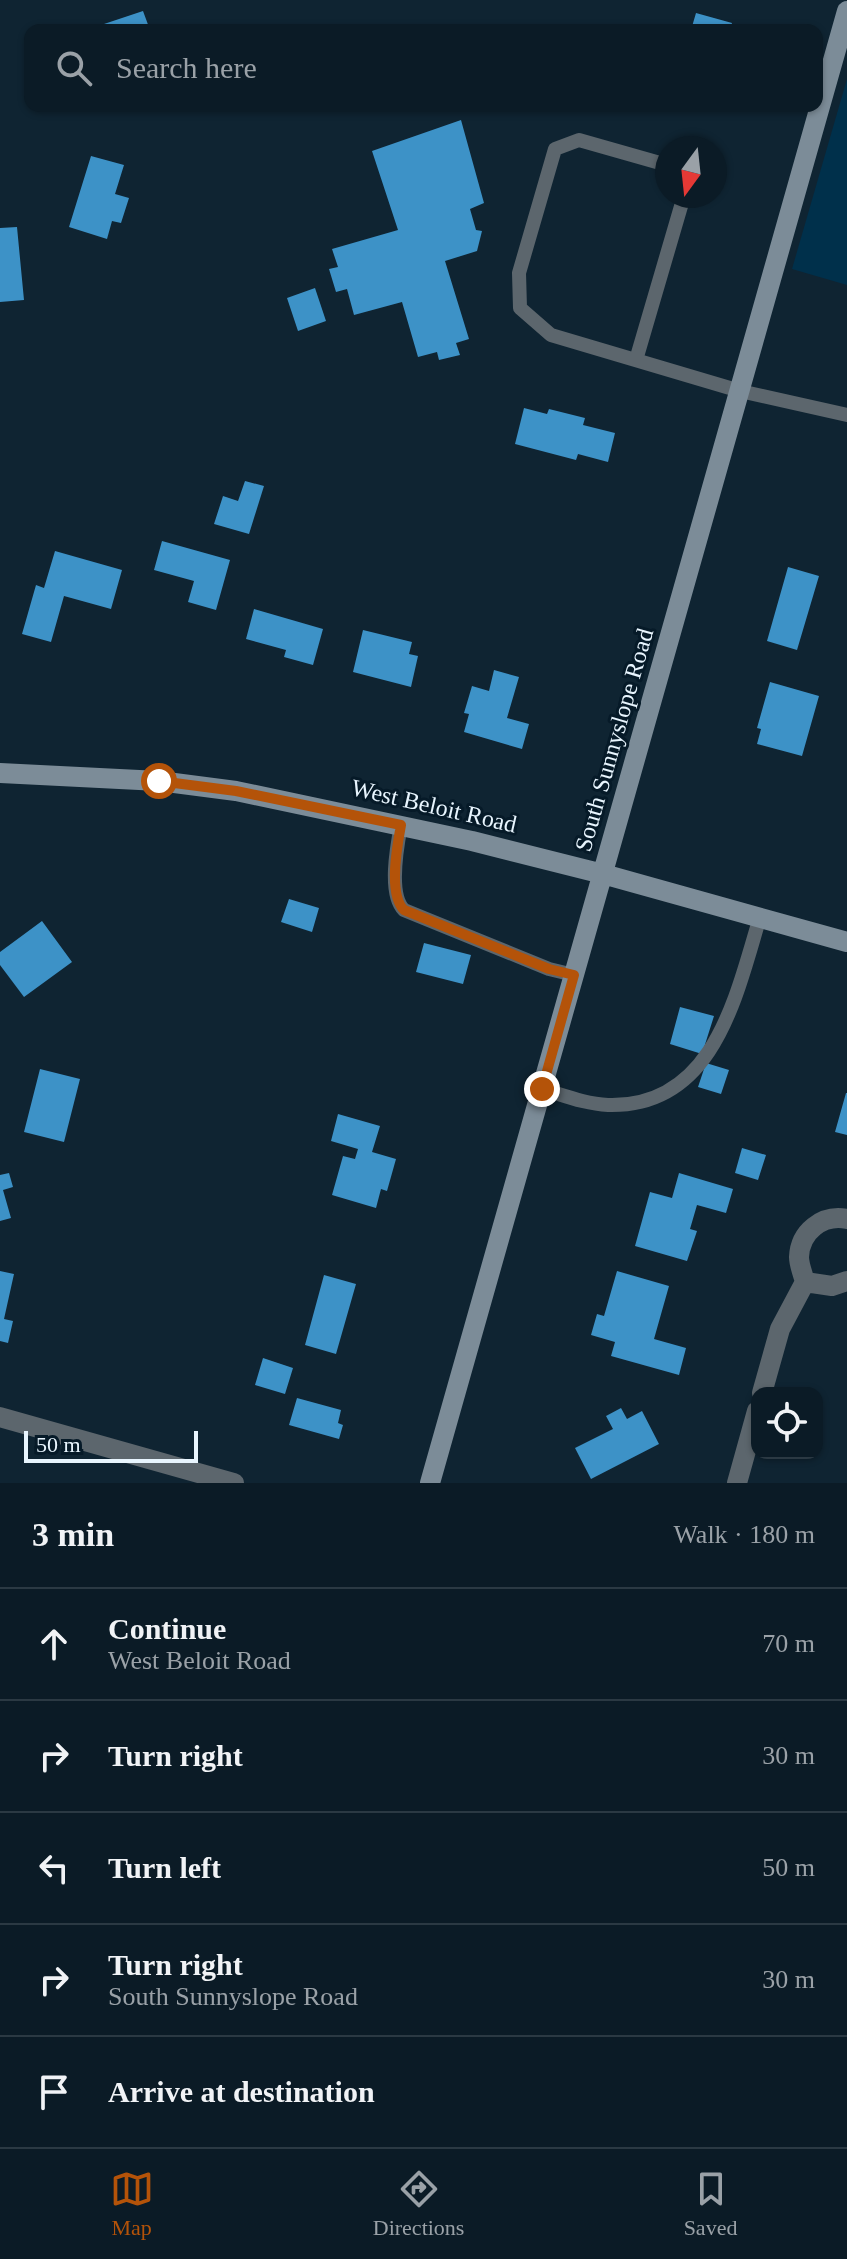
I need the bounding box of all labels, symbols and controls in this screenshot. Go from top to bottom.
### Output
search box [24,24,823,112]
icon: search [52,46,96,90]
text: Search here [116,51,257,84]
north arrow [655,136,727,208]
street label: South Sunnyslope Road [570,626,658,854]
route start [141,763,177,799]
street label: West Beloit Road [349,774,519,838]
route end [524,1071,560,1107]
map controls [751,1387,823,1459]
button: locate [751,1387,823,1459]
scale bar [24,1427,198,1463]
text: 50 m [36,1432,81,1457]
text: 3 min [32,1516,114,1553]
text: Walk · 180 m [673,1520,815,1549]
text: Continue [108,1612,226,1645]
icon: ahead [32,1622,76,1666]
text: 70 m [762,1629,815,1658]
text: West Beloit Road [108,1646,291,1675]
icon: right [32,1734,76,1778]
text: Turn right [108,1739,243,1772]
text: 30 m [762,1741,815,1770]
icon: left [32,1846,76,1890]
text: Turn left [108,1851,221,1884]
text: 50 m [762,1853,815,1882]
text: Turn right [108,1948,243,1981]
icon: right [32,1958,76,2002]
text: 30 m [762,1965,815,1994]
text: South Sunnyslope Road [108,1982,358,2011]
icon: arrive [32,2070,76,2114]
text: Arrive at destination [108,2075,375,2108]
tab: Map [110,2167,154,2241]
tab: Directions [373,2167,464,2241]
tab: Saved [684,2167,737,2241]

